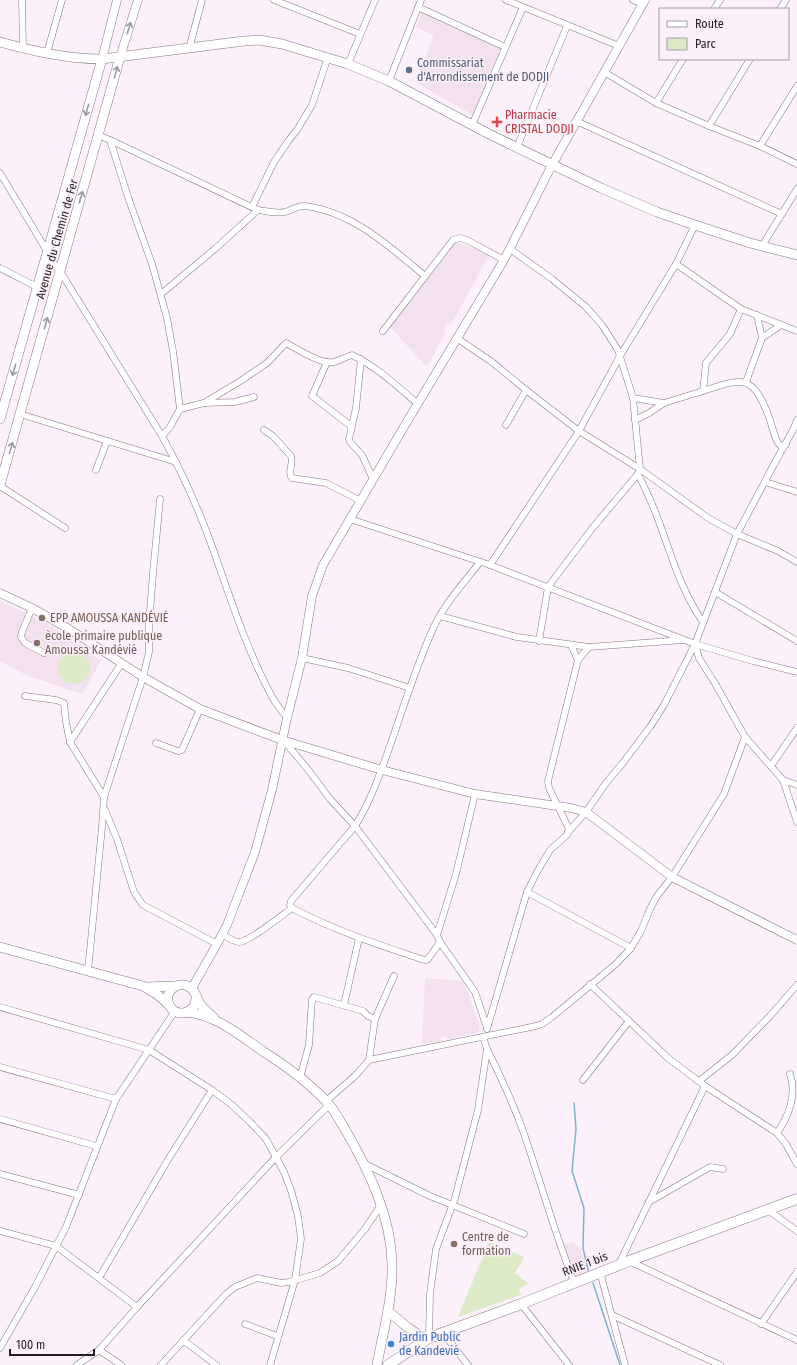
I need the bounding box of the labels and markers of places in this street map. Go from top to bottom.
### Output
place label: Commissariat d'Arrondissement de DODJI [417,56,549,84]
marker: Commissariat d'Arrondissement de DODJI [404,65,414,75]
place label: Pharmacie CRISTAL DODJI [505,108,574,136]
marker: Pharmacie CRISTAL DODJI [492,117,502,127]
place label: EPP AMOUSSA KANDÉVIÉ [50,610,169,625]
marker: EPP AMOUSSA KANDÉVIÉ [37,613,47,623]
place label: ècole primaire publique Amoussa Kandévié [45,629,162,657]
marker: ècole primaire publique Amoussa Kandévié [32,638,42,648]
place label: Centre de formation [462,1230,511,1258]
marker: Centre de formation [449,1239,459,1249]
place label: Jardin Public de Kandevié [399,1330,461,1358]
marker: Jardin Public de Kandevié [386,1339,396,1349]

